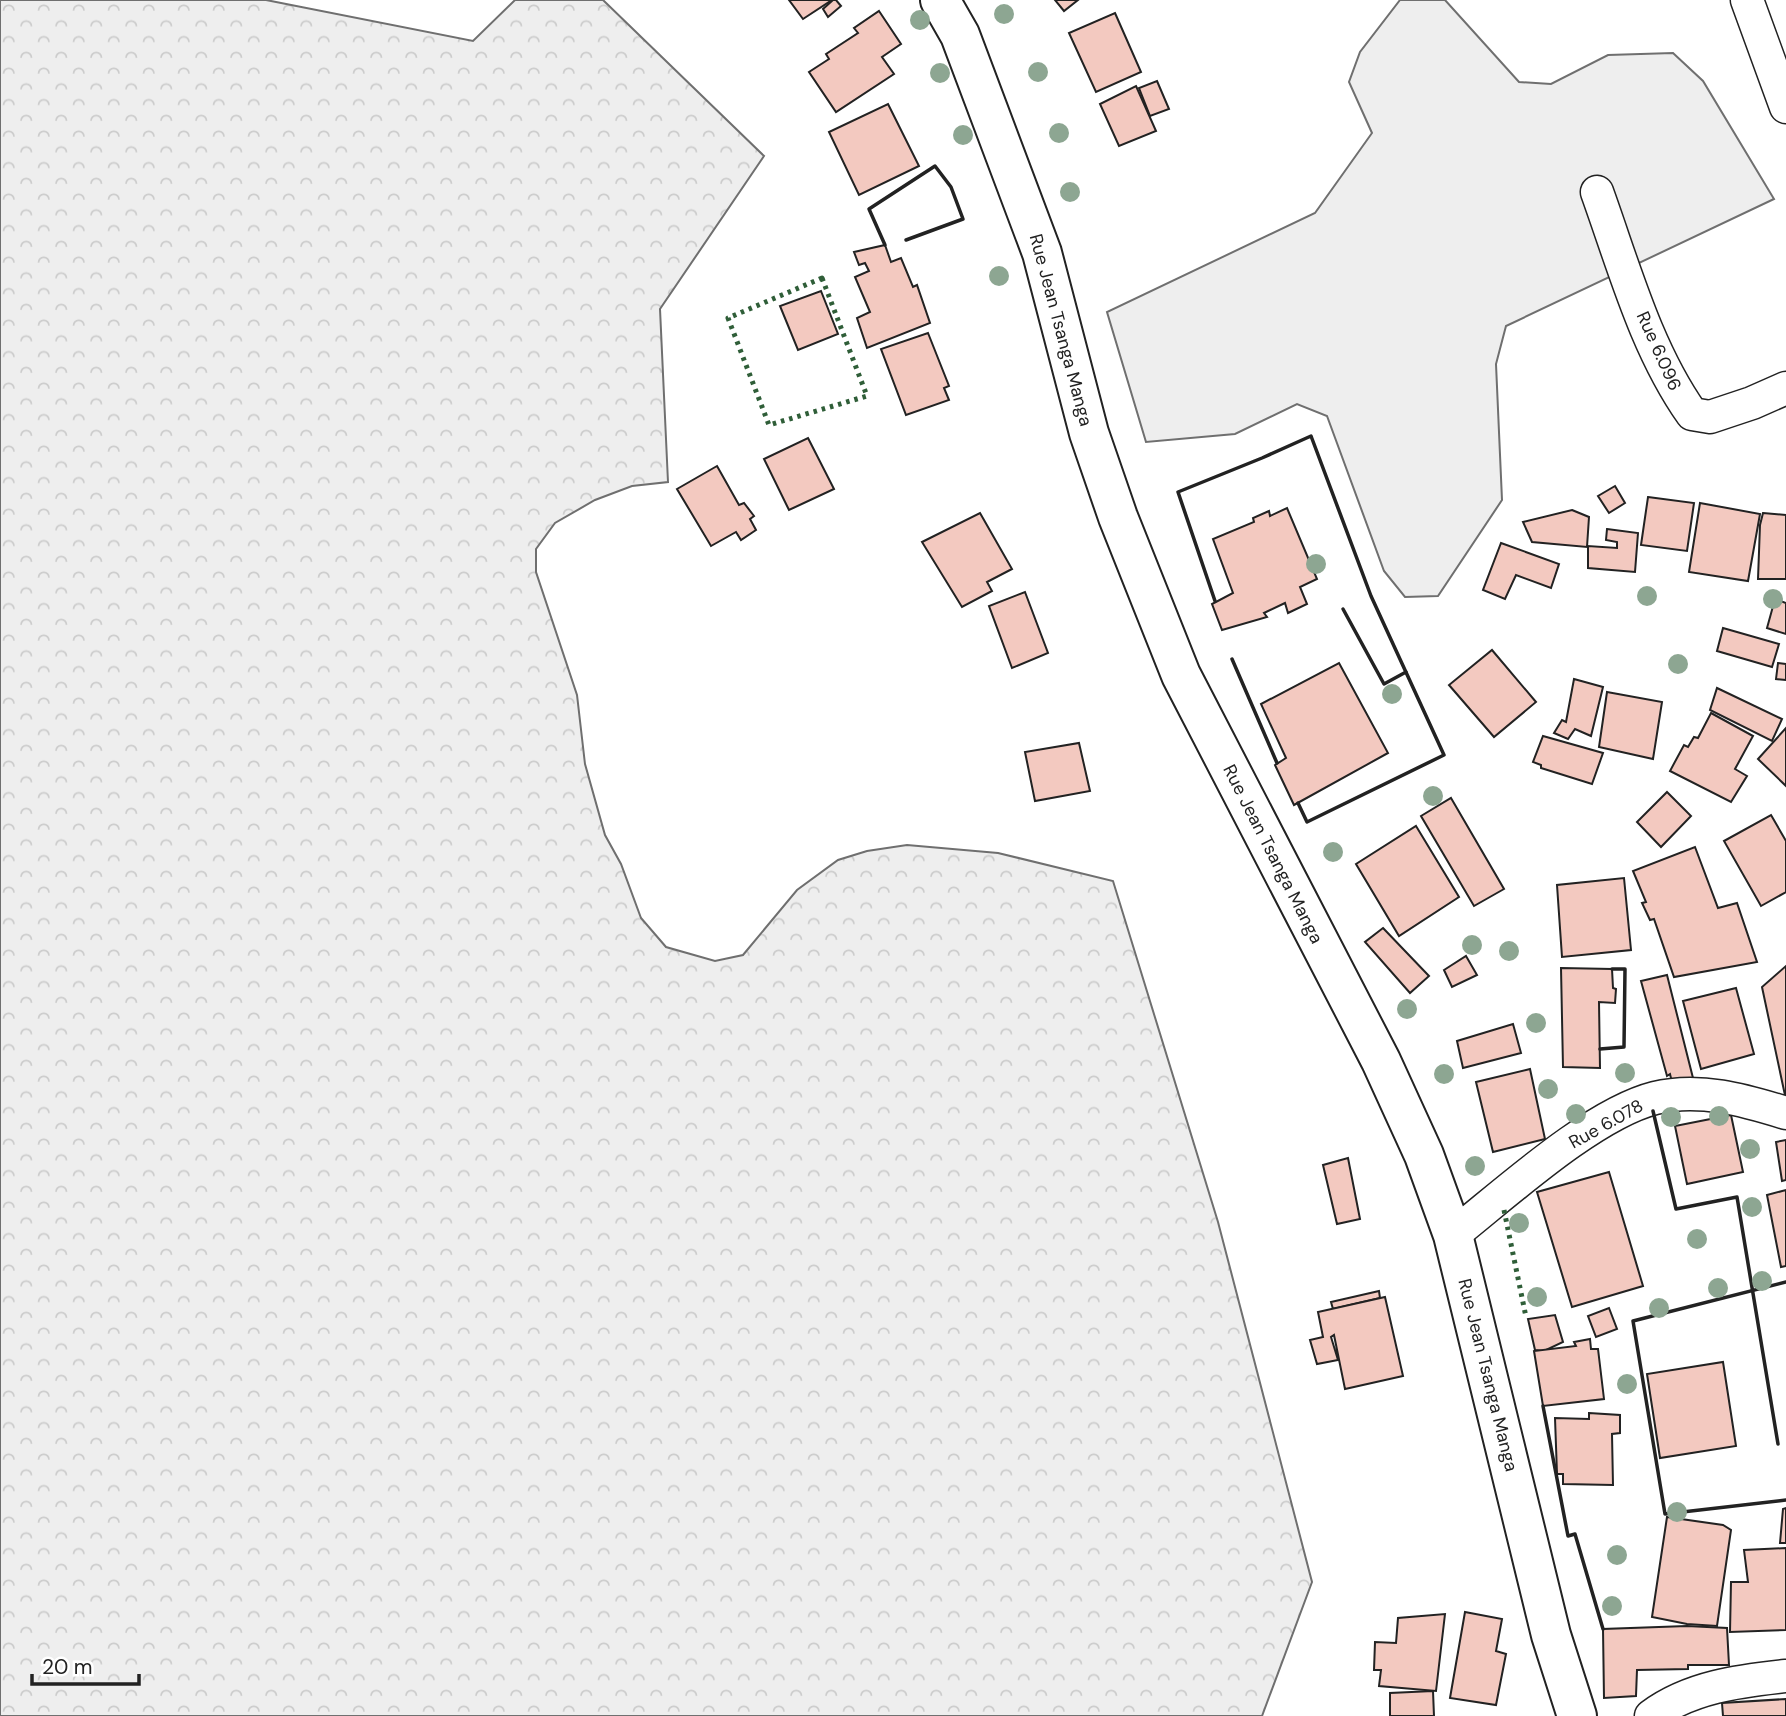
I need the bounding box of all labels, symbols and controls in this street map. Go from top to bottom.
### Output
street label: Rue Jean Tsanga Manga [1024,231,1098,429]
street label: Rue 6.096 [1631,308,1687,394]
street label: Rue Jean Tsanga Manga [1217,760,1329,948]
street label: Rue 6.078 [1564,1094,1648,1154]
street label: Rue Jean Tsanga Manga [1452,1276,1524,1474]
scale bar [32,1642,138,1686]
text: 20 m [42,1653,93,1681]

